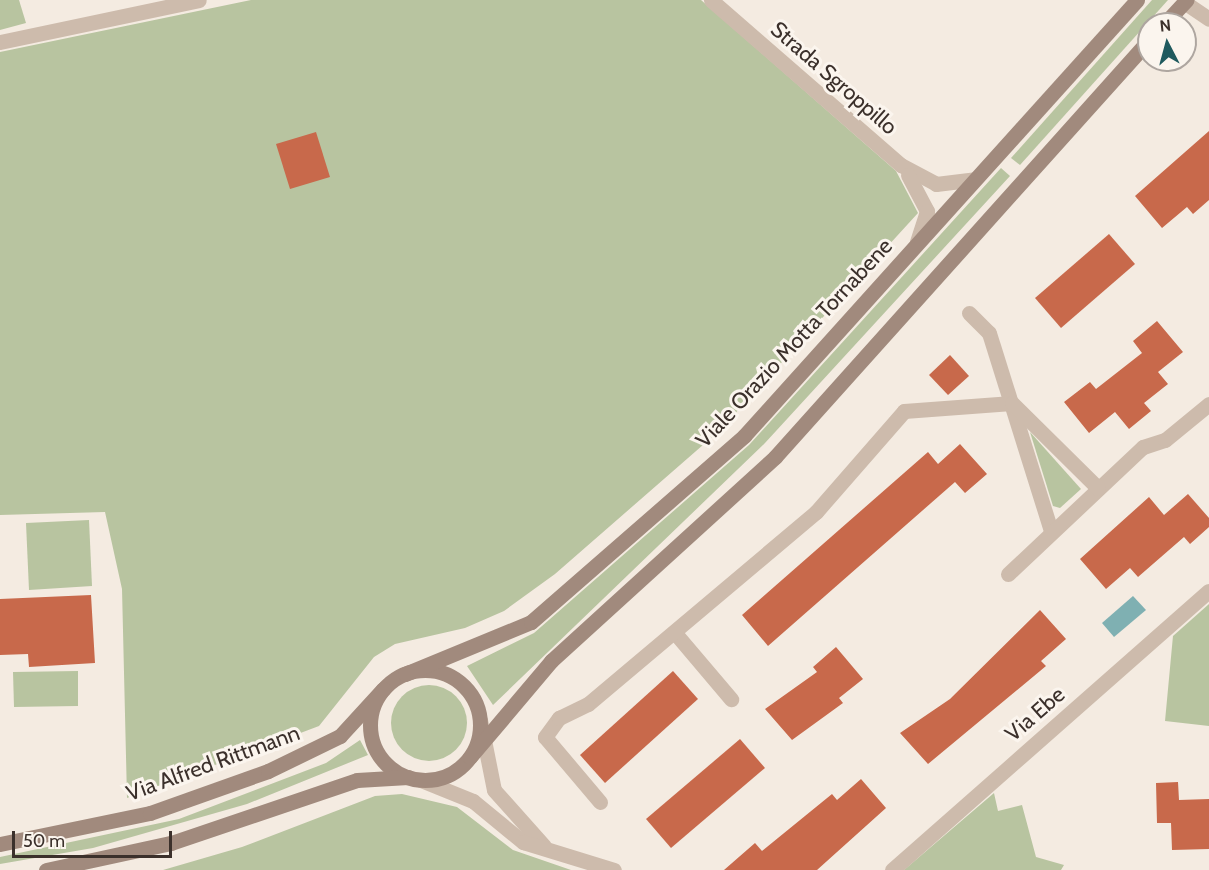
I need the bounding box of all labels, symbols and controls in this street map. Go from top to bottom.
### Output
north arrow [1137,12,1197,72]
street label: Strada Sgroppillo [765,16,903,140]
text: N [1159,16,1172,36]
street label: Viale Orazio Motta Tornabene [690,233,898,453]
street label: Via Ebe [1000,681,1070,747]
street label: Via Alfred Rittmann [123,719,303,807]
scale bar [15,819,176,857]
text: 50 m [23,830,65,852]

